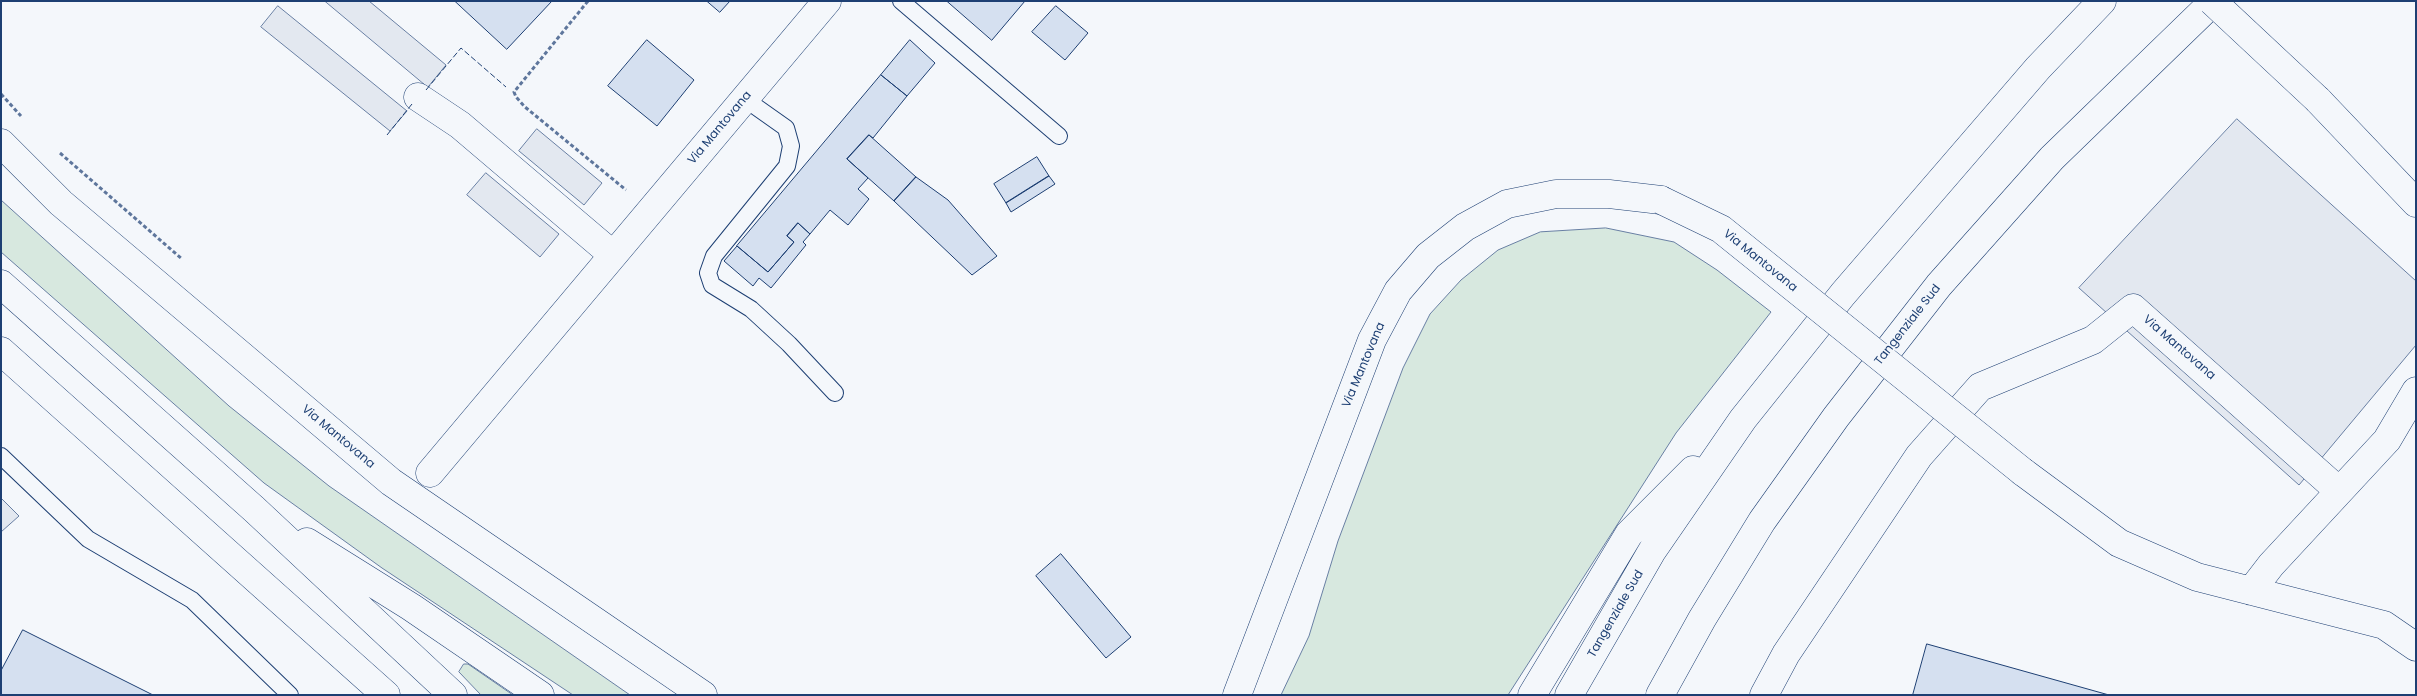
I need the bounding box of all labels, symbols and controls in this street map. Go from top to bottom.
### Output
street label: Via Mantovana [685,88,755,168]
street label: Via Mantovana [1720,227,1800,295]
street label: Tangenziale Sud [1872,282,1944,368]
street label: Via Mantovana [2140,313,2218,383]
street label: Via Mantovana [1340,320,1388,410]
street label: Via Mantovana [298,402,378,472]
street label: Tangenziale Sud [1585,568,1647,660]

